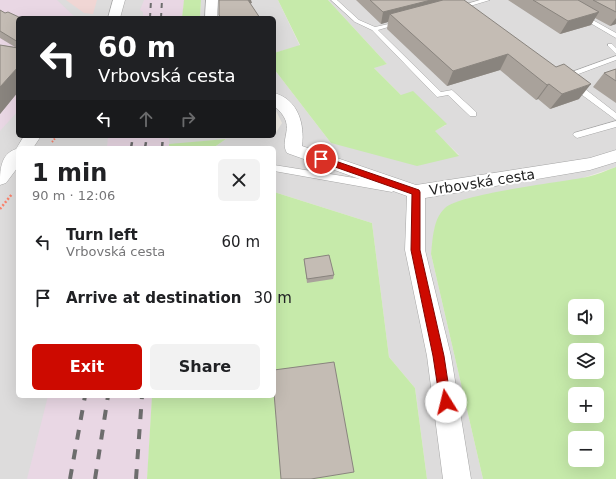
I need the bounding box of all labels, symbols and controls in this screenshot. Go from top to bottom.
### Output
text: 60 m [98,31,176,64]
icon: left [32,32,84,84]
text: Vrbovská cesta [98,65,235,86]
icon: left [93,108,115,130]
icon: ahead [135,108,157,130]
icon: right [177,108,199,130]
pin [304,142,338,176]
icon: arrive [310,148,332,170]
text: 1 min [32,159,107,187]
button: close [218,159,260,201]
street label: Vrbovská cesta [428,166,536,198]
text: 90 m · 12:06 [32,188,115,203]
text: Turn left [66,226,138,244]
icon: left [32,231,54,253]
text: 60 m [222,233,260,251]
text: Vrbovská cesta [66,244,165,259]
icon: arrive [32,287,54,309]
text: Arrive at destination [66,289,241,307]
text: 30 m [253,289,292,307]
map controls [568,299,604,467]
button: sound [568,299,604,335]
button: layers [568,343,604,379]
button: Exit [32,344,142,390]
button: Share [150,344,260,390]
position arrow [425,381,467,423]
button: + [568,387,604,423]
button: − [568,431,604,467]

